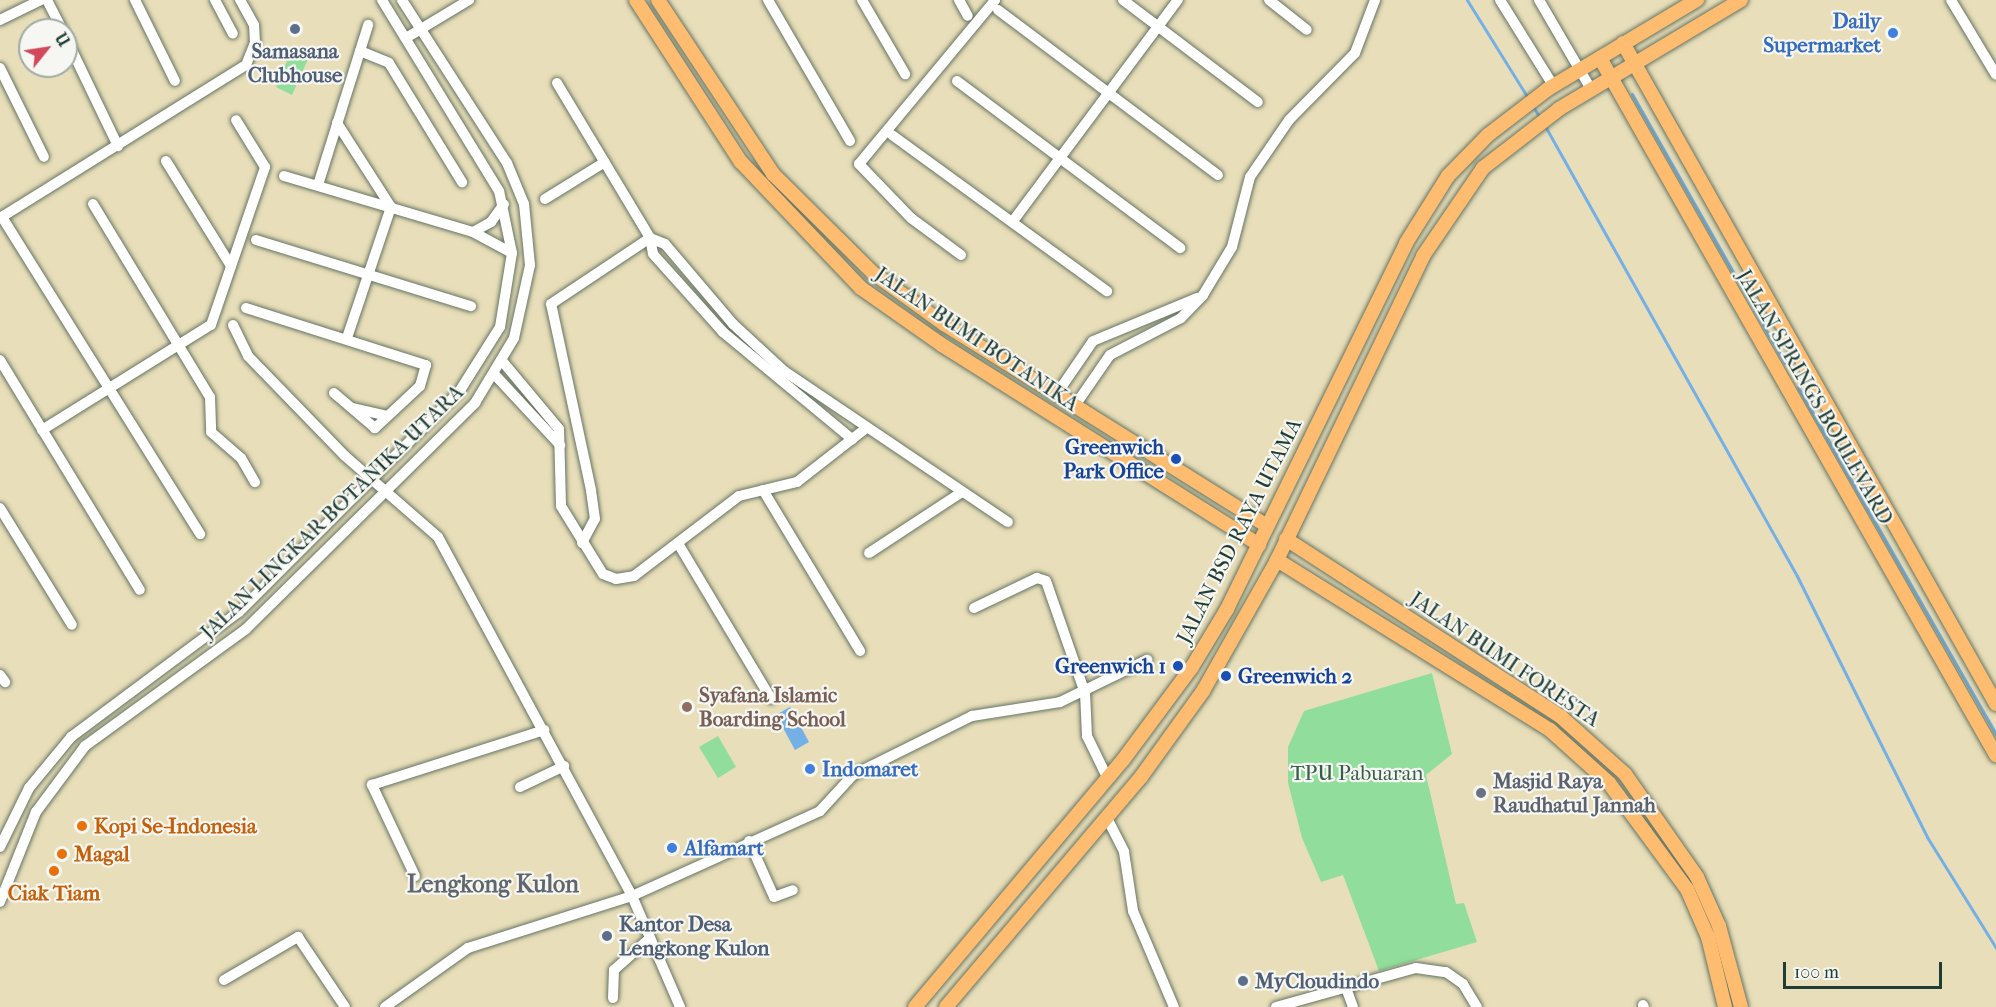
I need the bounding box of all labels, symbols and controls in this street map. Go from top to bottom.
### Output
place label: Daily Supermarket [1763,8,1881,58]
north arrow [18,18,78,78]
marker: Samasana Clubhouse [288,22,302,36]
marker: Daily Supermarket [1886,26,1900,40]
text: U [51,30,74,50]
place label: Samasana Clubhouse [248,38,342,88]
street label: JALAN BUMI BOTANIKA [870,261,1084,417]
street label: JALAN SPRINGS BOULEVARD [1731,265,1899,529]
street label: JALAN LINGKAR BOTANIKA UTARA [195,379,469,645]
street label: JALAN BSD RAYA UTAMA [1171,414,1307,648]
place label: Greenwich Park Office [1063,434,1164,484]
marker: Greenwich Park Office [1169,452,1183,466]
street label: JALAN BUMI FORESTA [1405,586,1605,732]
place label: Greenwich 1 [1055,653,1166,679]
marker: Greenwich 1 [1171,659,1185,673]
place label: Greenwich 2 [1238,663,1352,689]
marker: Greenwich 2 [1219,669,1233,683]
place label: Syafana Islamic Boarding School [699,682,846,732]
marker: Syafana Islamic Boarding School [680,700,694,714]
place label: Indomaret [822,756,918,782]
park label: TPU Pabuaran [1290,760,1424,786]
marker: Indomaret [803,762,817,776]
place label: Masjid Raya Raudhatul Jannah [1493,768,1656,818]
marker: Masjid Raya Raudhatul Jannah [1474,786,1488,800]
place label: Kopi Se-Indonesia [94,813,257,839]
marker: Kopi Se-Indonesia [75,819,89,833]
place label: Alfamart [684,835,764,861]
place label: Magal [74,841,130,867]
marker: Alfamart [665,841,679,855]
marker: Magal [55,847,69,861]
marker: Ciak Tiam [47,864,61,878]
district label: Lengkong Kulon [407,871,579,899]
place label: Ciak Tiam [8,880,100,906]
place label: Kantor Desa Lengkong Kulon [619,911,770,961]
marker: Kantor Desa Lengkong Kulon [600,929,614,943]
scale bar [1786,950,1945,988]
text: 100 m [1794,962,1839,983]
place label: MyCloudindo [1255,968,1379,994]
marker: MyCloudindo [1236,974,1250,988]

